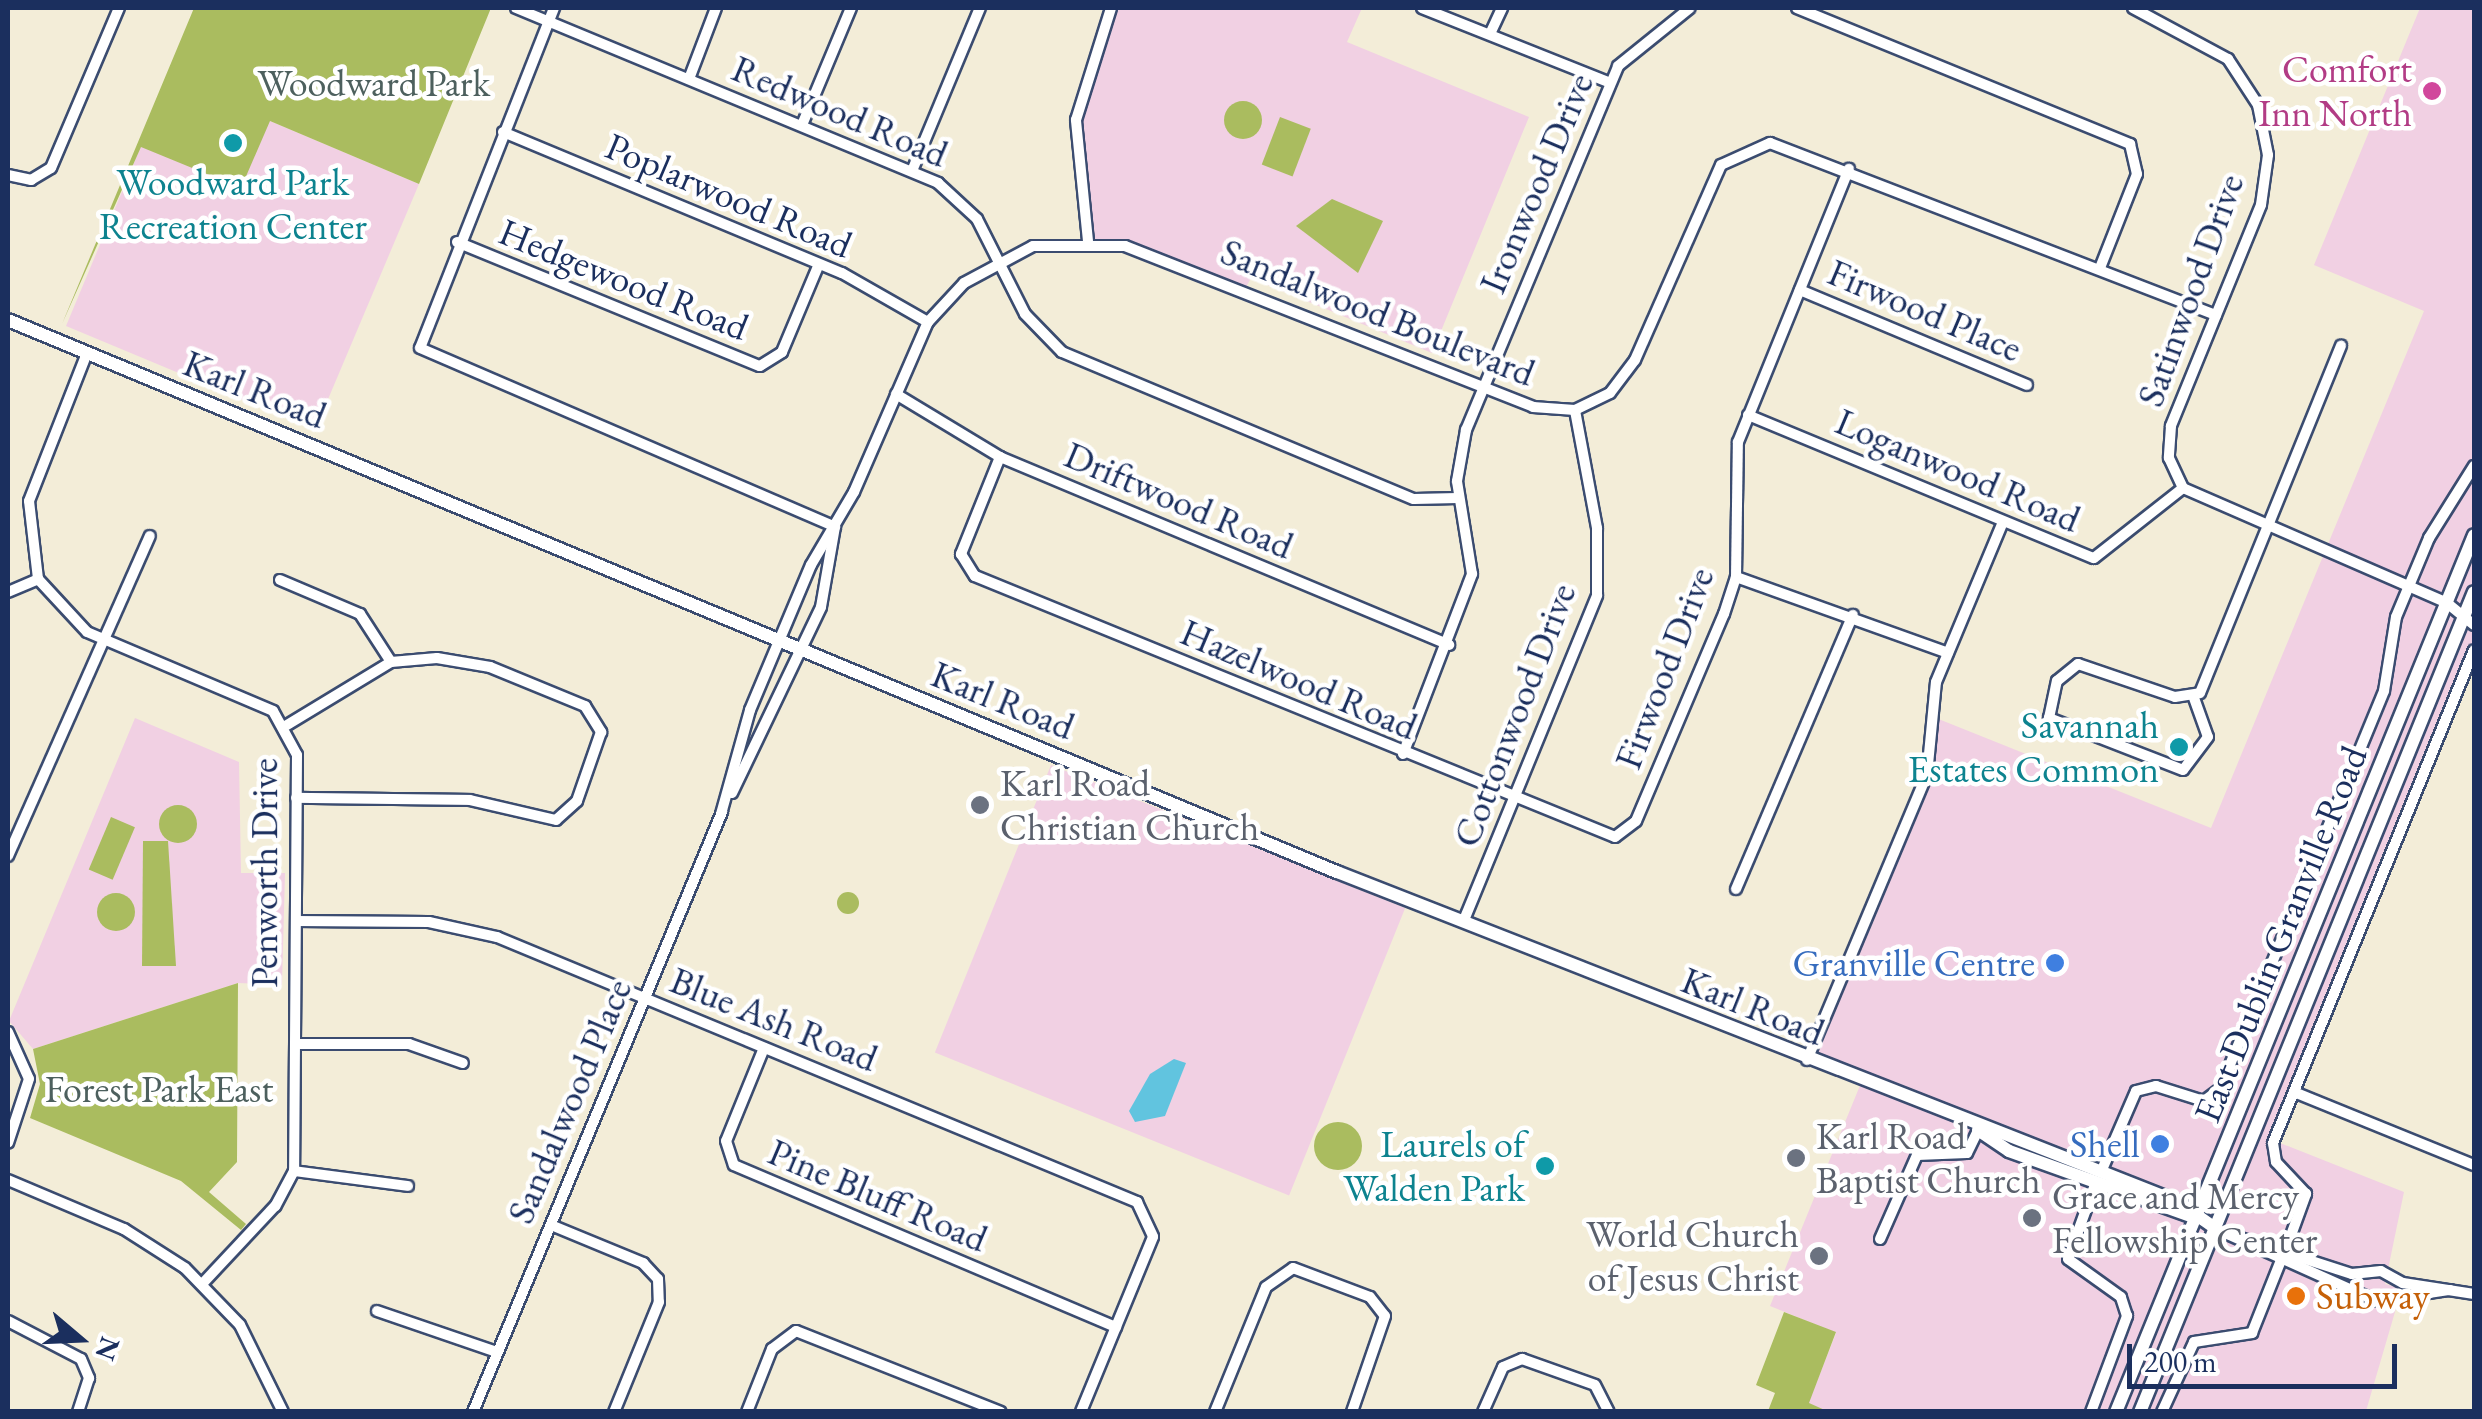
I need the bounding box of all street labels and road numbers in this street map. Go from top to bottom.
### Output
street label: Redwood Road [725,45,955,177]
street label: Ironwood Drive [1469,66,1603,300]
street label: Poplarwood Road [599,123,859,267]
street label: Satinwood Drive [2127,168,2253,412]
street label: Hedgewood Road [493,208,755,350]
street label: Sandalwood Boulevard [1215,228,1541,396]
street label: Firwood Place [1821,249,2029,371]
street label: Karl Road [177,340,333,438]
street label: Loganwood Road [1829,398,2087,542]
street label: Driftwood Road [1058,431,1300,569]
street label: Firwood Drive [1605,561,1723,775]
street label: Cottonwood Drive [1443,577,1585,853]
street label: Hazelwood Road [1174,609,1424,749]
street label: Karl Road [925,651,1081,749]
street label: East Dublin Granville Road [2184,739,2376,1129]
street label: Penworth Drive [241,758,287,988]
street label: Blue Ash Road [664,957,884,1081]
street label: Karl Road [1675,957,1831,1055]
street label: Sandalwood Place [497,972,641,1230]
street label: Pine Bluff Road [762,1128,994,1262]

